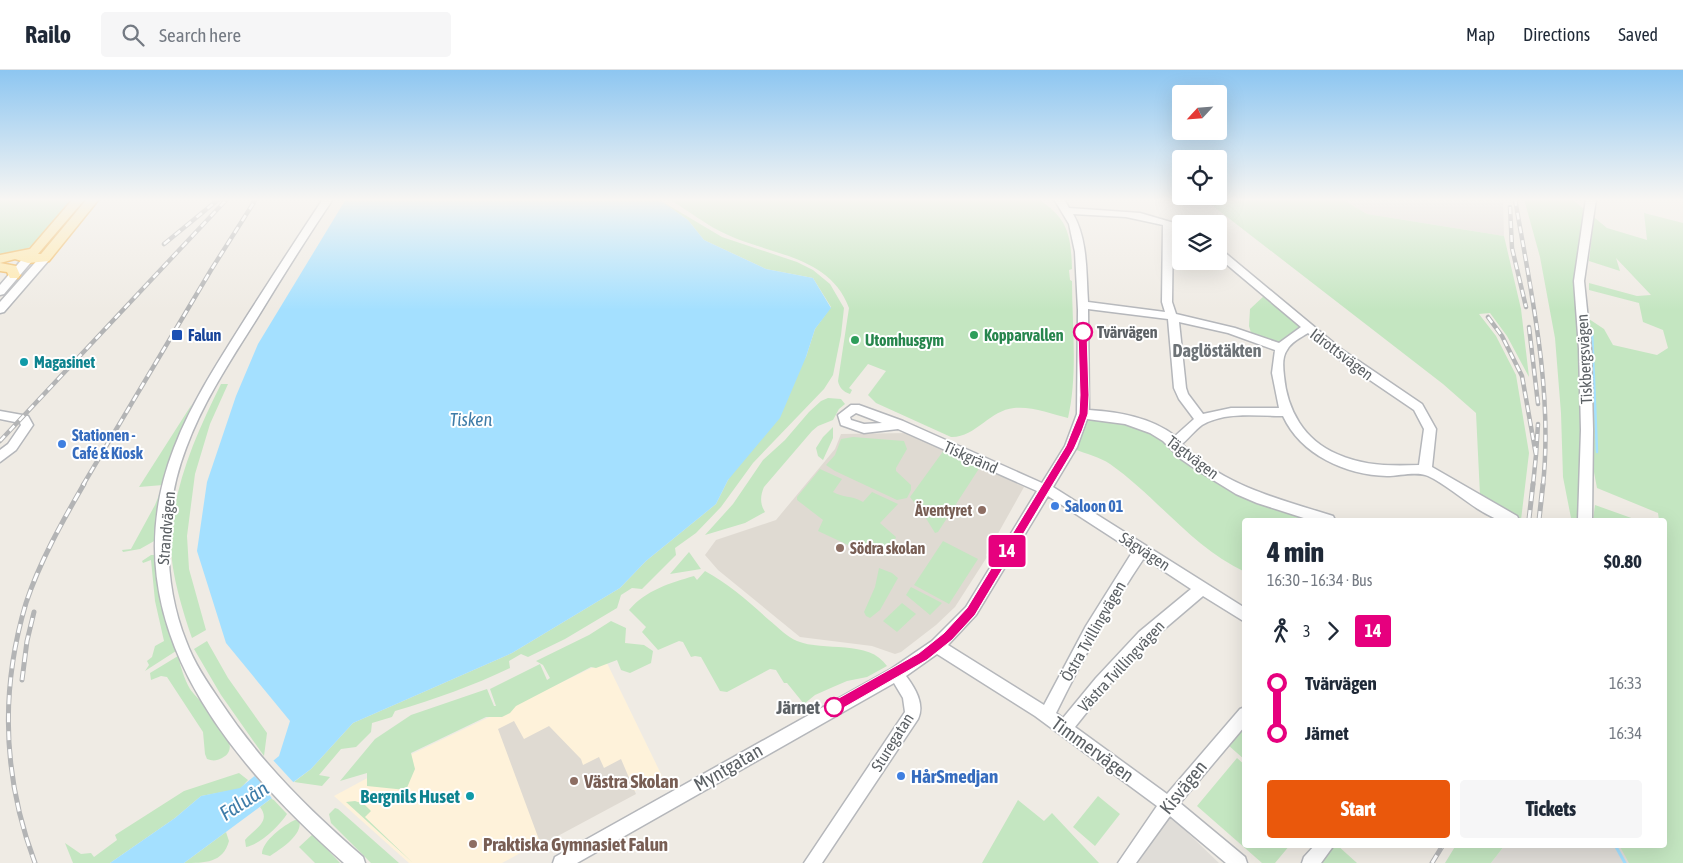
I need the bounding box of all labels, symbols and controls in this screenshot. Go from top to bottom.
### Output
search box [101,12,451,57]
text: Railo [25,21,71,48]
icon: search [119,21,147,49]
text: Search here [159,24,241,46]
text: Map [1466,24,1495,45]
text: Directions [1523,24,1590,45]
text: Saved [1618,24,1658,45]
north arrow [1172,85,1228,140]
map controls [1172,85,1227,270]
button: locate [1172,150,1227,205]
button: layers [1172,215,1227,270]
street label: Tiskbergsvägen [1573,313,1596,404]
marker: Tvärvägen [1073,322,1093,342]
place label: Tvärvägen [1097,323,1158,341]
street label: Idrottsvägen [1306,324,1377,384]
place label: Falun [188,326,222,344]
place label: Kopparvallen [984,326,1064,344]
marker: Falun [170,328,184,342]
marker: Kopparvallen [968,329,980,341]
place label: Utomhusgym [865,331,944,349]
marker: Utomhusgym [849,334,861,346]
district label: Daglöstäkten [1173,340,1262,361]
place label: Magasinet [34,353,96,371]
marker: Magasinet [18,356,30,368]
water label: Tisken [450,409,493,430]
place label: Stationen - Café & Kiosk [72,426,144,462]
street label: Tägtvägen [1163,432,1222,483]
street label: Tiskgränd [941,437,1001,478]
marker: Stationen - Café & Kiosk [56,438,68,450]
street label: Strandvägen [154,490,179,566]
place label: Saloon 01 [1065,497,1124,515]
marker: Saloon 01 [1049,500,1061,512]
place label: Äventyret [914,501,972,519]
marker: Äventyret [976,504,988,516]
street label: Sågvägen [1116,528,1174,575]
line badge: 14 [984,535,1030,567]
text: 4 min [1267,536,1324,568]
place label: Södra skolan [850,539,925,557]
text: 14 [999,540,1015,561]
marker: Södra skolan [834,542,846,554]
text: $0.80 [1604,550,1642,572]
text: 16:30 – 16:34 · Bus [1267,571,1372,589]
street label: Östra Tvillingvägen [1057,578,1130,685]
street label: Västra Tvillingvägen [1074,617,1169,716]
icon: walk [1267,617,1295,645]
icon: forward [1319,617,1347,645]
text: 14 [1365,620,1381,641]
text: 3 [1303,622,1311,640]
text: Tvärvägen [1305,672,1377,694]
text: 16:33 [1609,674,1642,692]
place label: Järnet [775,696,821,718]
marker: Järnet [824,697,844,717]
street label: Sturegatan [867,710,918,775]
street label: Timmervägen [1048,712,1138,786]
text: Järnet [1305,722,1349,744]
text: 16:34 [1609,724,1642,742]
street label: Myntgatan [690,739,766,795]
street label: Kisvägen [1155,756,1211,818]
place label: HårSmedjan [911,765,998,787]
place label: Västra Skolan [583,770,678,792]
marker: HårSmedjan [895,770,907,782]
marker: Västra Skolan [568,775,580,787]
water label: Faluån [214,776,272,825]
button: Start [1267,780,1450,838]
button: Tickets [1460,780,1642,838]
place label: Bergnils Huset [360,785,461,807]
marker: Bergnils Huset [464,790,476,802]
place label: Praktiska Gymnasiet Falun [483,833,668,855]
marker: Praktiska Gymnasiet Falun [467,838,479,850]

